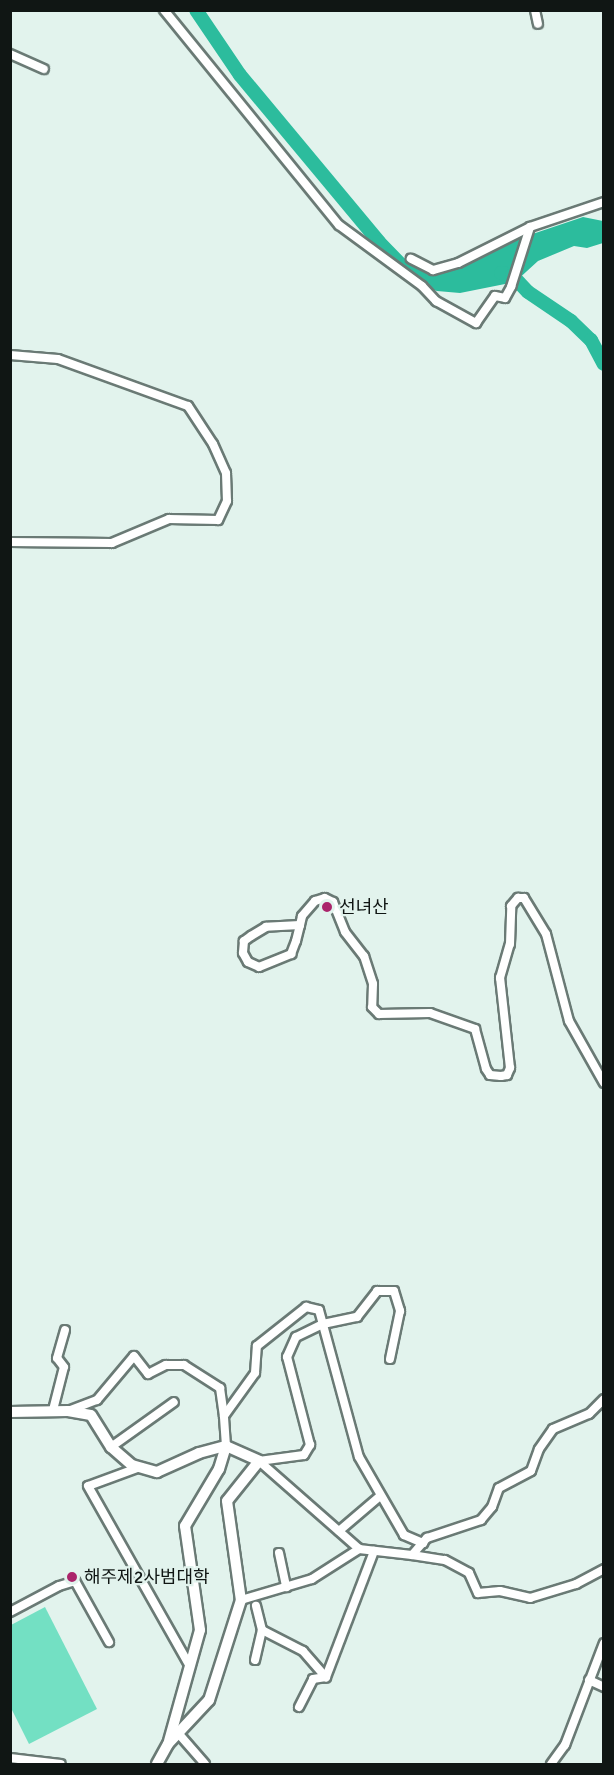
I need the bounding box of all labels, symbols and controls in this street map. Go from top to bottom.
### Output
place label: 선녀산 [339,896,389,918]
marker: 선녀산 [320,900,334,914]
place label: 해주제2사범대학 [84,1566,210,1588]
marker: 해주제2사범대학 [65,1570,79,1584]

